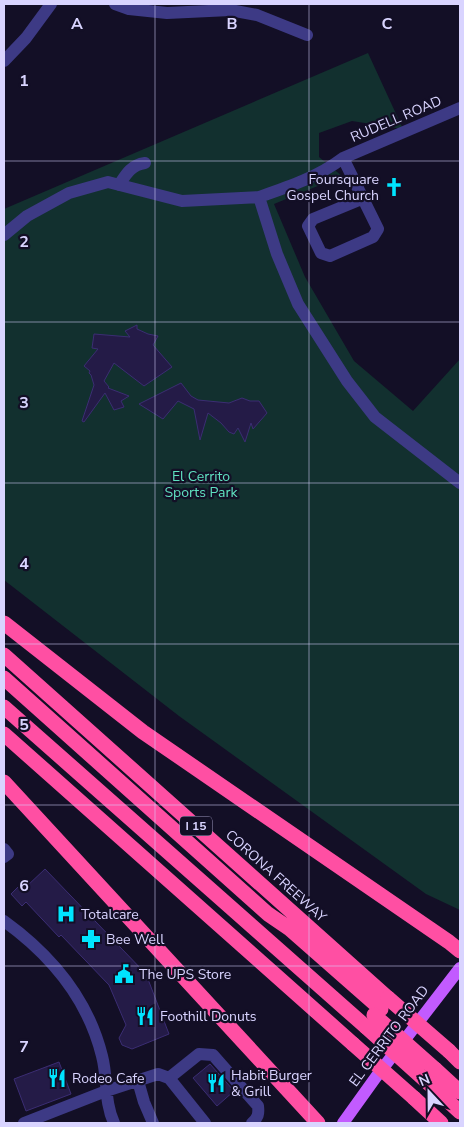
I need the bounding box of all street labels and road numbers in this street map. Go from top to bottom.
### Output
street label: RUDELL ROAD [347,91,445,147]
road number: I 15 [180,816,212,836]
street label: CORONA FREEWAY [221,826,331,927]
street label: EL CERRITO ROAD [345,982,433,1090]

